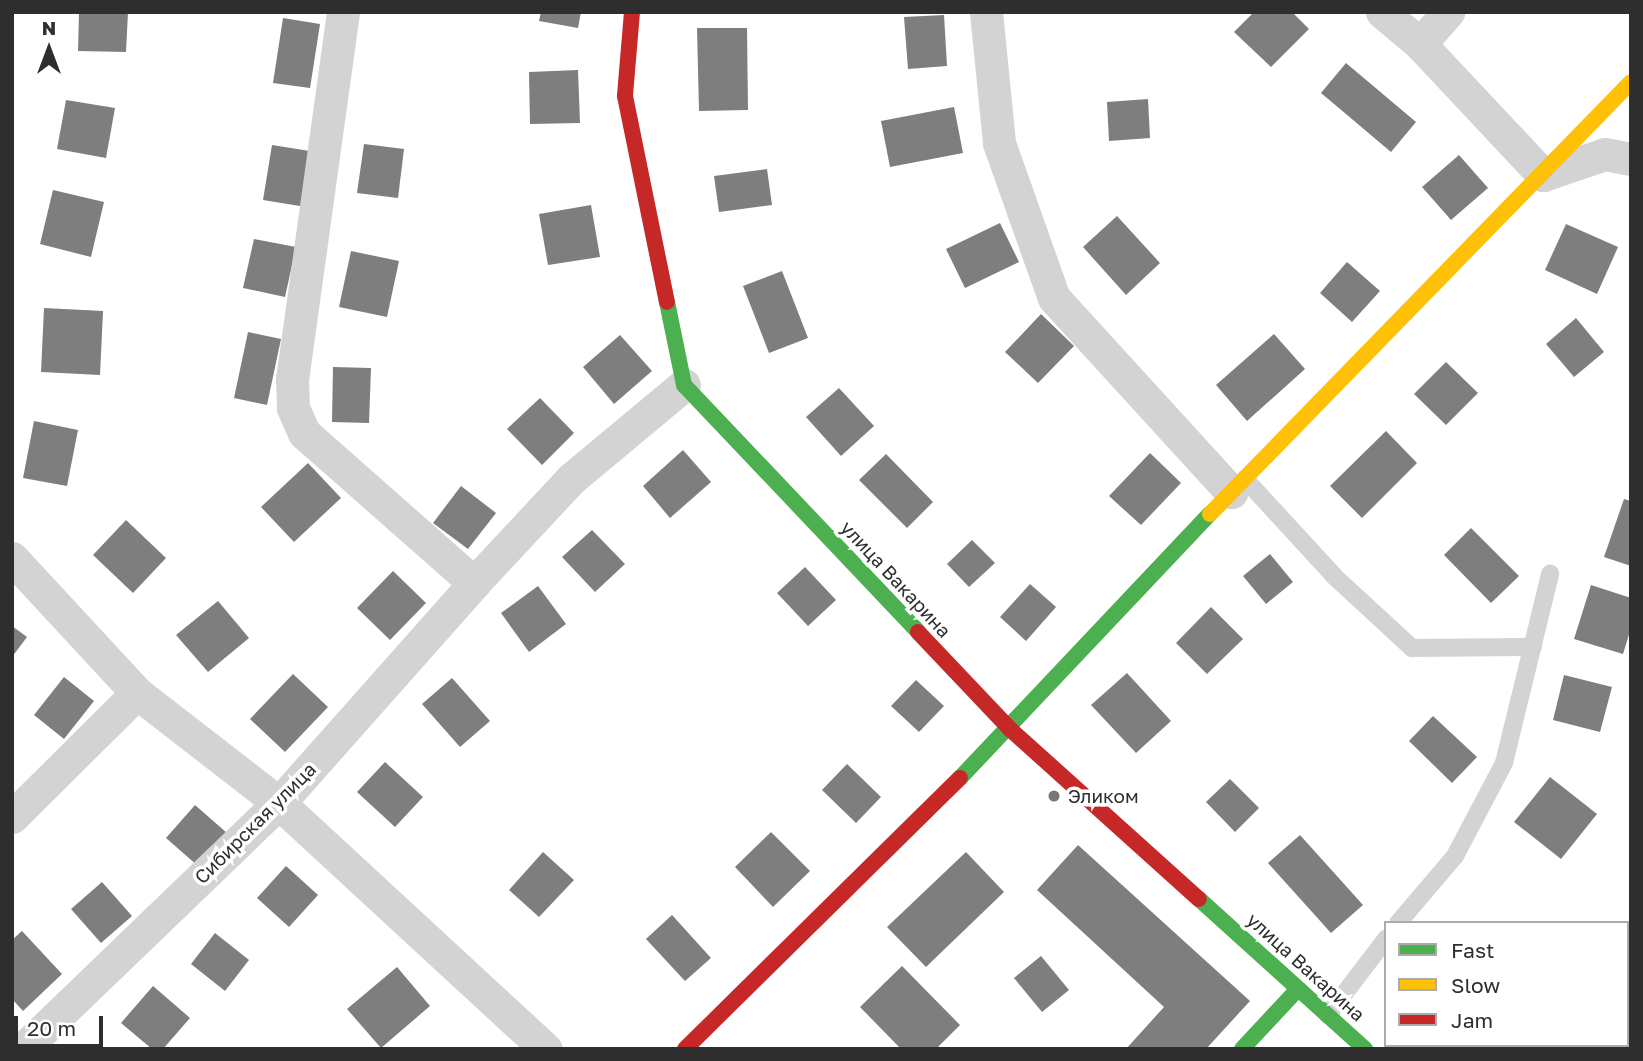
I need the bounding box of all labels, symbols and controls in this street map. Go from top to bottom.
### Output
north arrow [14,14,84,84]
text: N [42,16,56,39]
street label: улица Вакарина [836,516,956,642]
street label: Сибирская улица [190,758,320,888]
place label: Эликом [1068,785,1139,807]
marker: Эликом [1046,788,1062,804]
street label: улица Вакарина [1242,908,1370,1026]
legend [1384,921,1629,1047]
text: Fast [1451,937,1494,963]
text: Slow [1451,972,1500,998]
scale bar [18,1002,107,1046]
text: Jam [1451,1007,1493,1033]
text: 20 m [27,1015,76,1041]

